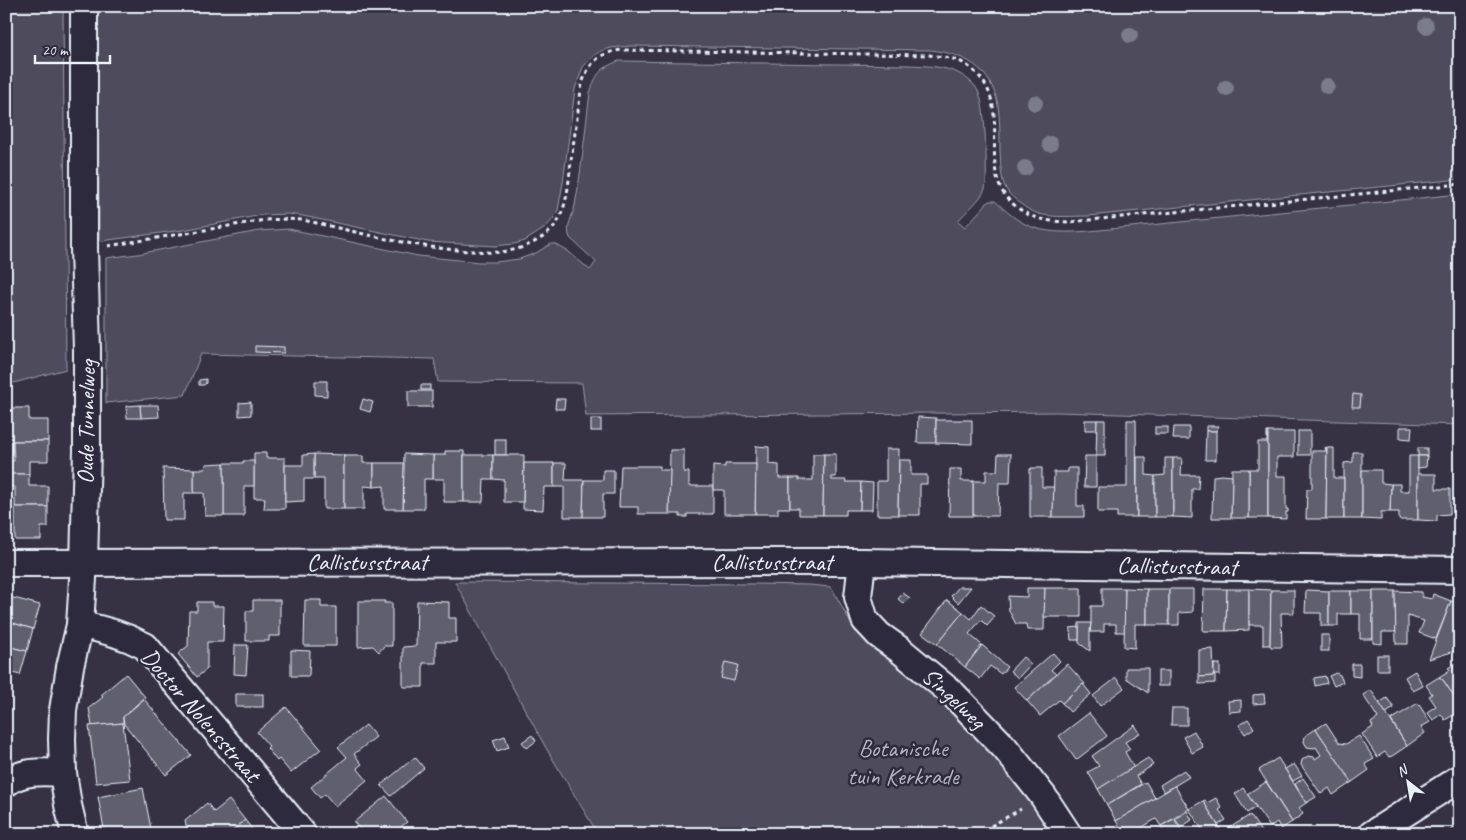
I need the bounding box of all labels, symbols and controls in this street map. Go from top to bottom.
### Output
scale bar [35,32,110,64]
text: 20 m [42,41,69,60]
street label: Oude Tunnelweg [70,358,102,484]
street label: Callistusstraat [307,547,430,577]
street label: Callistusstraat [712,547,835,577]
street label: Callistusstraat [1117,550,1241,582]
street label: Doctor Nolensstraat [135,642,269,790]
street label: Singelweg [916,661,994,737]
park label: Botanische tuin Kerkrade [848,733,961,791]
north arrow [1384,758,1434,808]
text: N [1393,761,1412,781]

